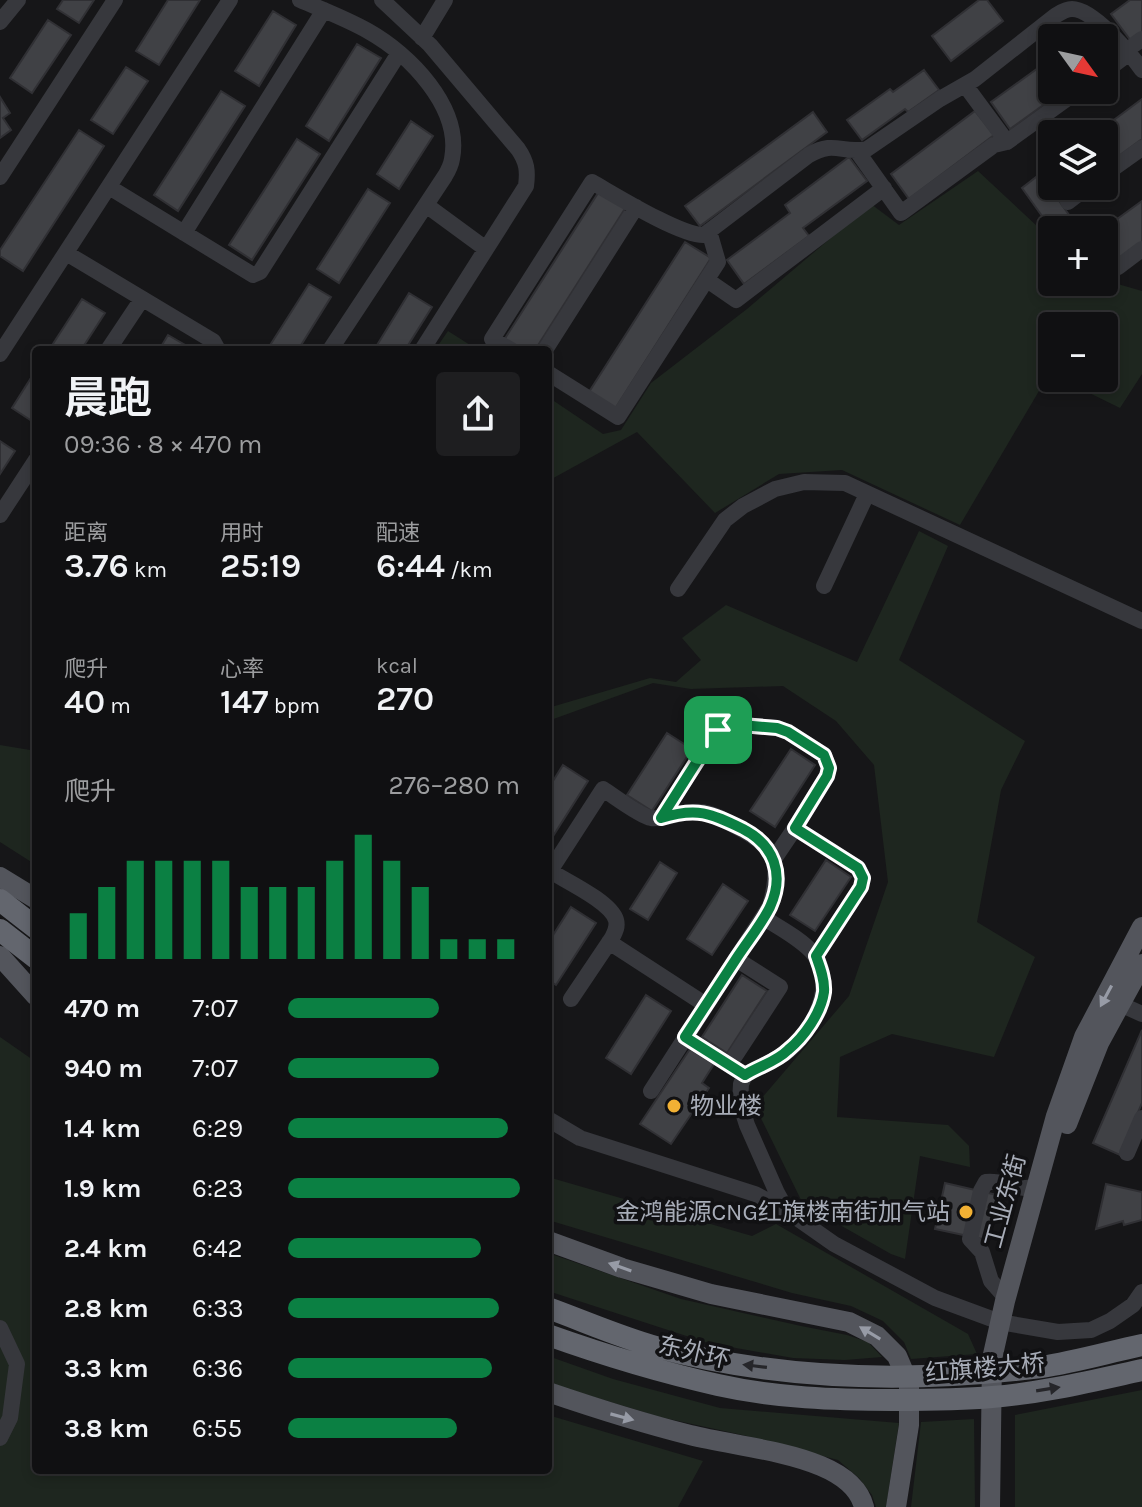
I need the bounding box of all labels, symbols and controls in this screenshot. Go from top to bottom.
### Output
north arrow [1038,24,1118,104]
map controls [1038,24,1118,392]
button: layers [1038,120,1118,200]
button: + [1038,216,1118,296]
button: − [1038,312,1118,392]
button: share [436,372,520,456]
text: 晨跑 [64,373,152,424]
text: 09:36 · 8 × 470 m [64,429,262,460]
text: 距离 [64,520,108,546]
text: 用时 [220,520,264,546]
text: 配速 [376,520,420,546]
text: 3.76 [64,546,129,586]
text: 25:19 [220,546,301,586]
text: 6:44 [376,546,445,586]
text: km [129,557,167,583]
text: /km [445,557,493,583]
text: kcal [376,653,418,679]
text: 爬升 [64,656,108,682]
text: 心率 [220,656,264,682]
text: 270 [376,679,434,719]
text: 40 [64,682,105,722]
text: 147 [220,682,268,722]
text: m [105,693,131,719]
text: bpm [268,693,320,719]
pin [684,696,752,764]
icon: arrive [696,708,740,752]
text: 276–280 m [389,770,520,801]
text: 爬升 [64,776,116,807]
one-way arrow [1099,985,1112,1008]
text: 470 m [64,993,140,1024]
text: 7:07 [192,993,238,1024]
text: 940 m [64,1053,143,1084]
text: 7:07 [192,1053,238,1084]
place label: 物业楼 [690,1092,762,1120]
marker: 物业楼 [665,1097,683,1115]
text: 1.4 km [64,1113,141,1144]
text: 6:29 [192,1113,243,1144]
street label: 工业东街 [979,1151,1031,1251]
text: 1.9 km [64,1173,141,1204]
text: 6:23 [192,1173,243,1204]
place label: 金鸿能源CNG红旗楼南街加气站 [615,1198,950,1226]
marker: 金鸿能源CNG红旗楼南街加气站 [957,1203,975,1221]
text: 2.4 km [64,1233,147,1264]
text: 6:42 [192,1233,242,1264]
one-way arrow [607,1260,631,1273]
text: 2.8 km [64,1293,149,1324]
text: 6:33 [192,1293,244,1324]
one-way arrow [859,1327,881,1341]
street label: 东外环 [656,1330,732,1374]
street label: 红旗楼大桥 [924,1349,1046,1387]
text: 3.3 km [64,1353,149,1384]
text: 6:36 [192,1353,243,1384]
one-way arrow [742,1360,767,1373]
one-way arrow [1036,1383,1061,1395]
one-way arrow [610,1411,635,1423]
text: 3.8 km [64,1413,149,1444]
text: 6:55 [192,1413,242,1444]

